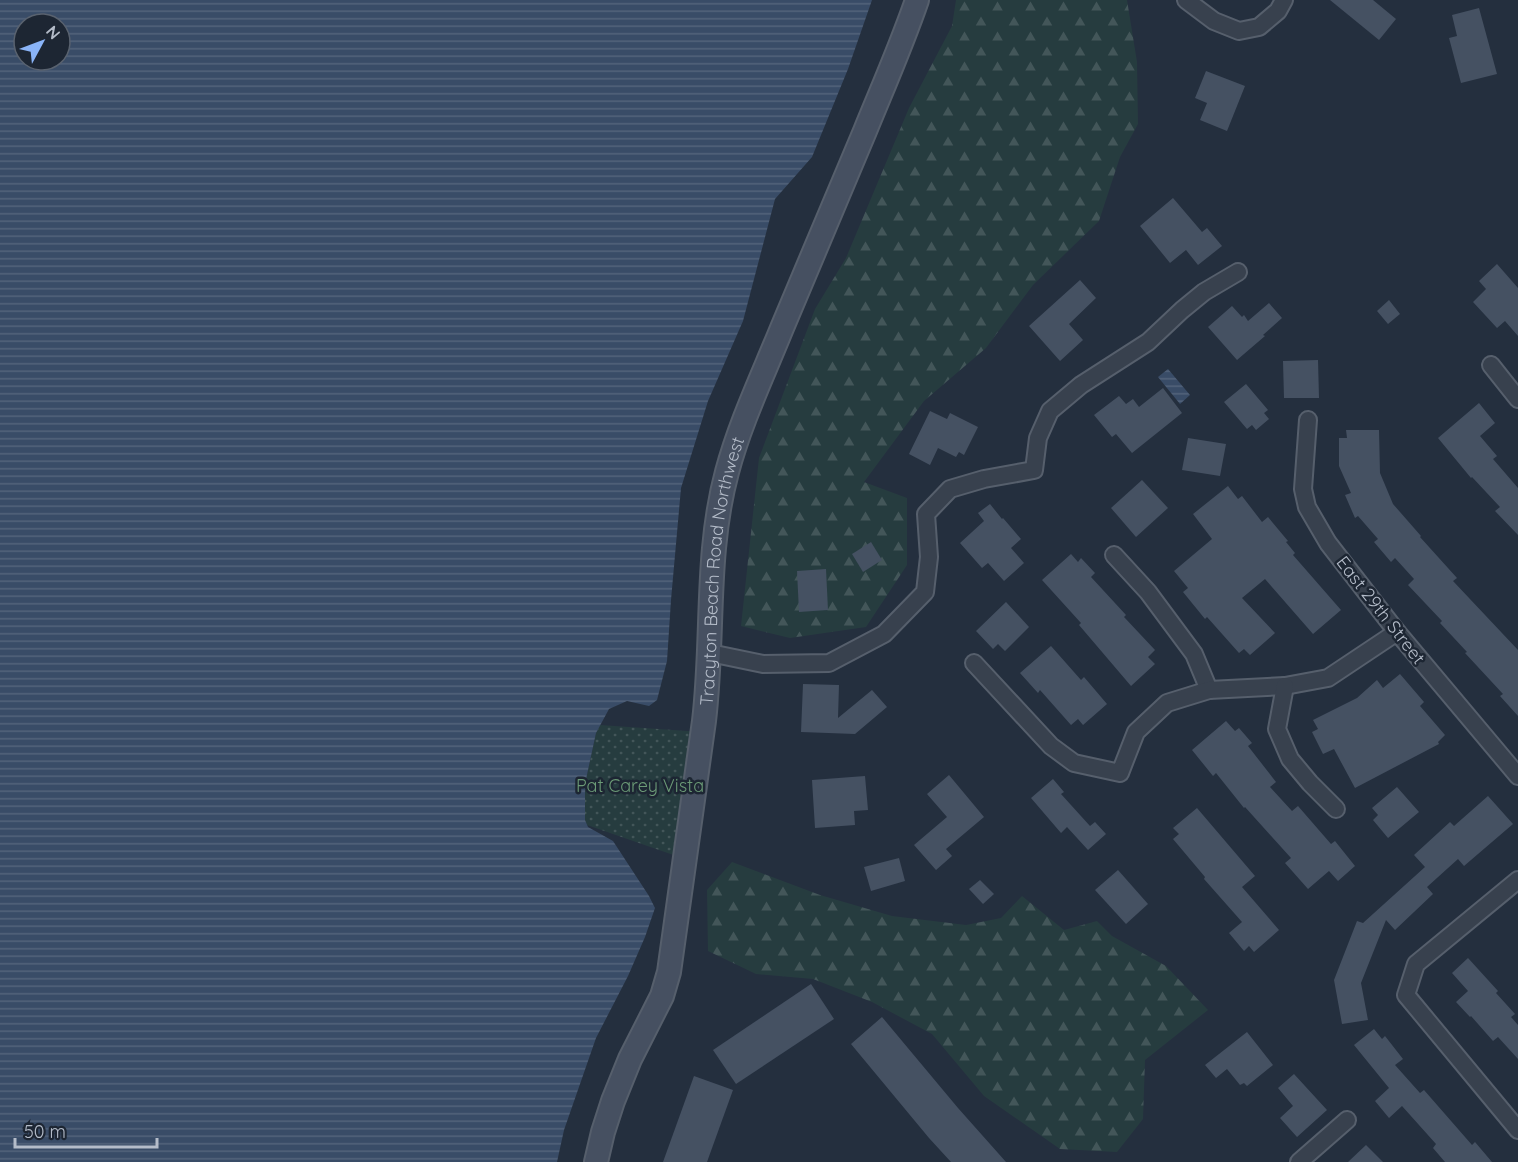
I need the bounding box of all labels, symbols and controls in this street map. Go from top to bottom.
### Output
north arrow [12,12,72,72]
text: N [42,21,65,43]
street label: Tracyton Beach Road Northwest [694,433,749,707]
street label: East 29th Street [1332,551,1430,669]
park label: Pat Carey Vista [576,774,704,797]
scale bar [15,1111,158,1149]
text: 50 m [24,1120,66,1143]

